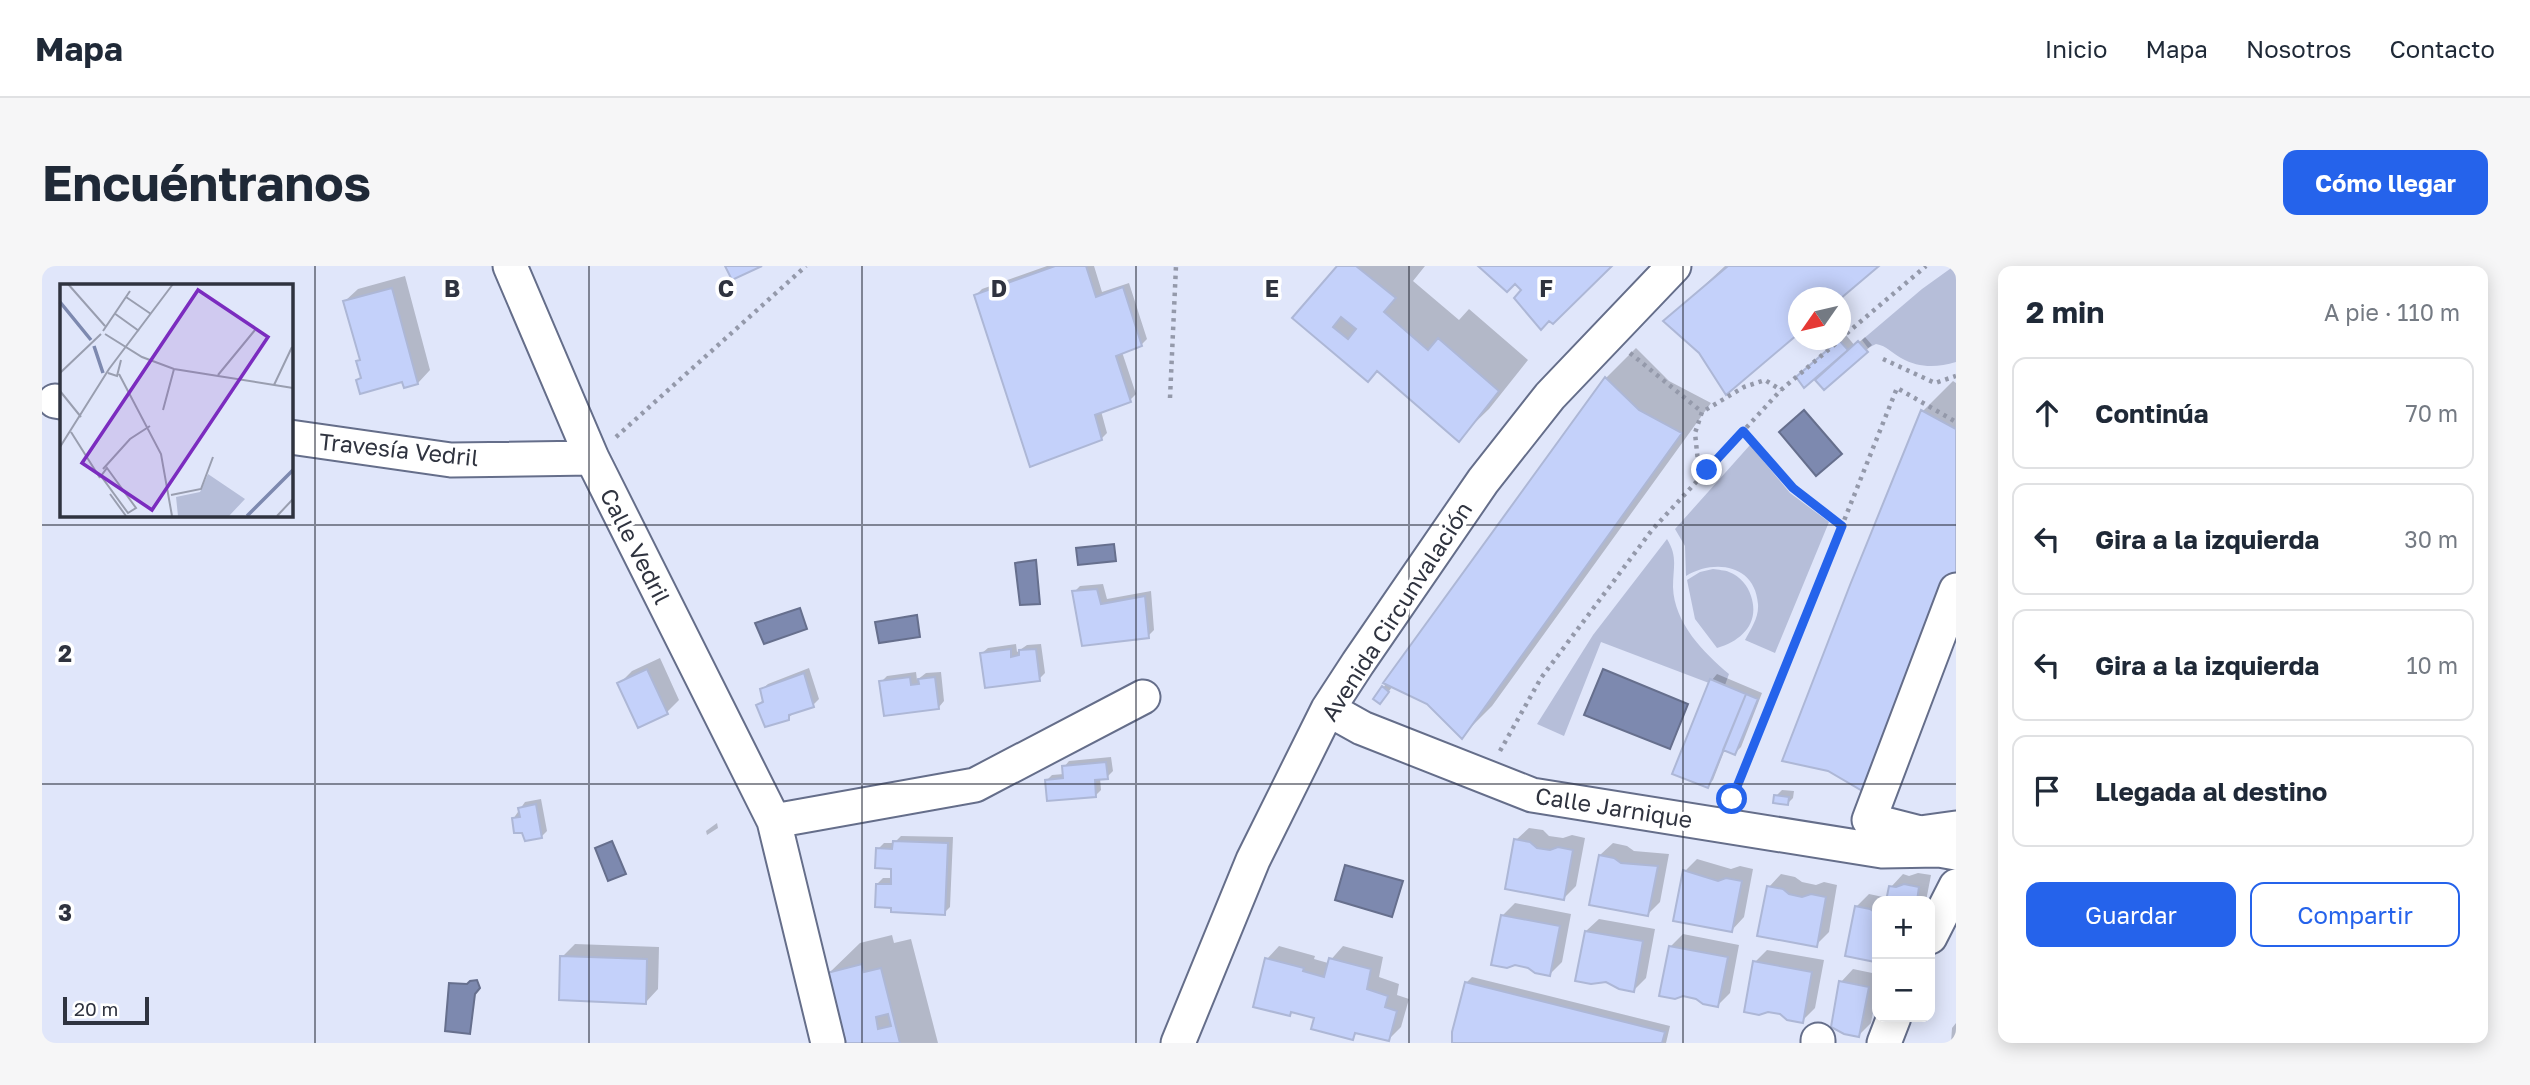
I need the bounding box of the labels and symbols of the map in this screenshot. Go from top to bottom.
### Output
text: B [444,274,460,302]
text: C [718,274,734,302]
text: D [991,274,1007,302]
text: E [1265,274,1279,302]
text: F [1539,274,1553,302]
inset map [60,284,292,516]
north arrow [1788,287,1851,350]
street label: Travesía Vedril [318,427,480,471]
route end [1691,454,1722,485]
street label: Calle Vedril [595,483,677,609]
street label: Avenida Circunvalación [1315,496,1477,726]
text: 2 [58,639,72,667]
street label: Calle Jarnique [1533,781,1695,833]
route start [1716,783,1747,814]
text: 3 [58,898,72,926]
scale bar [63,994,149,1026]

